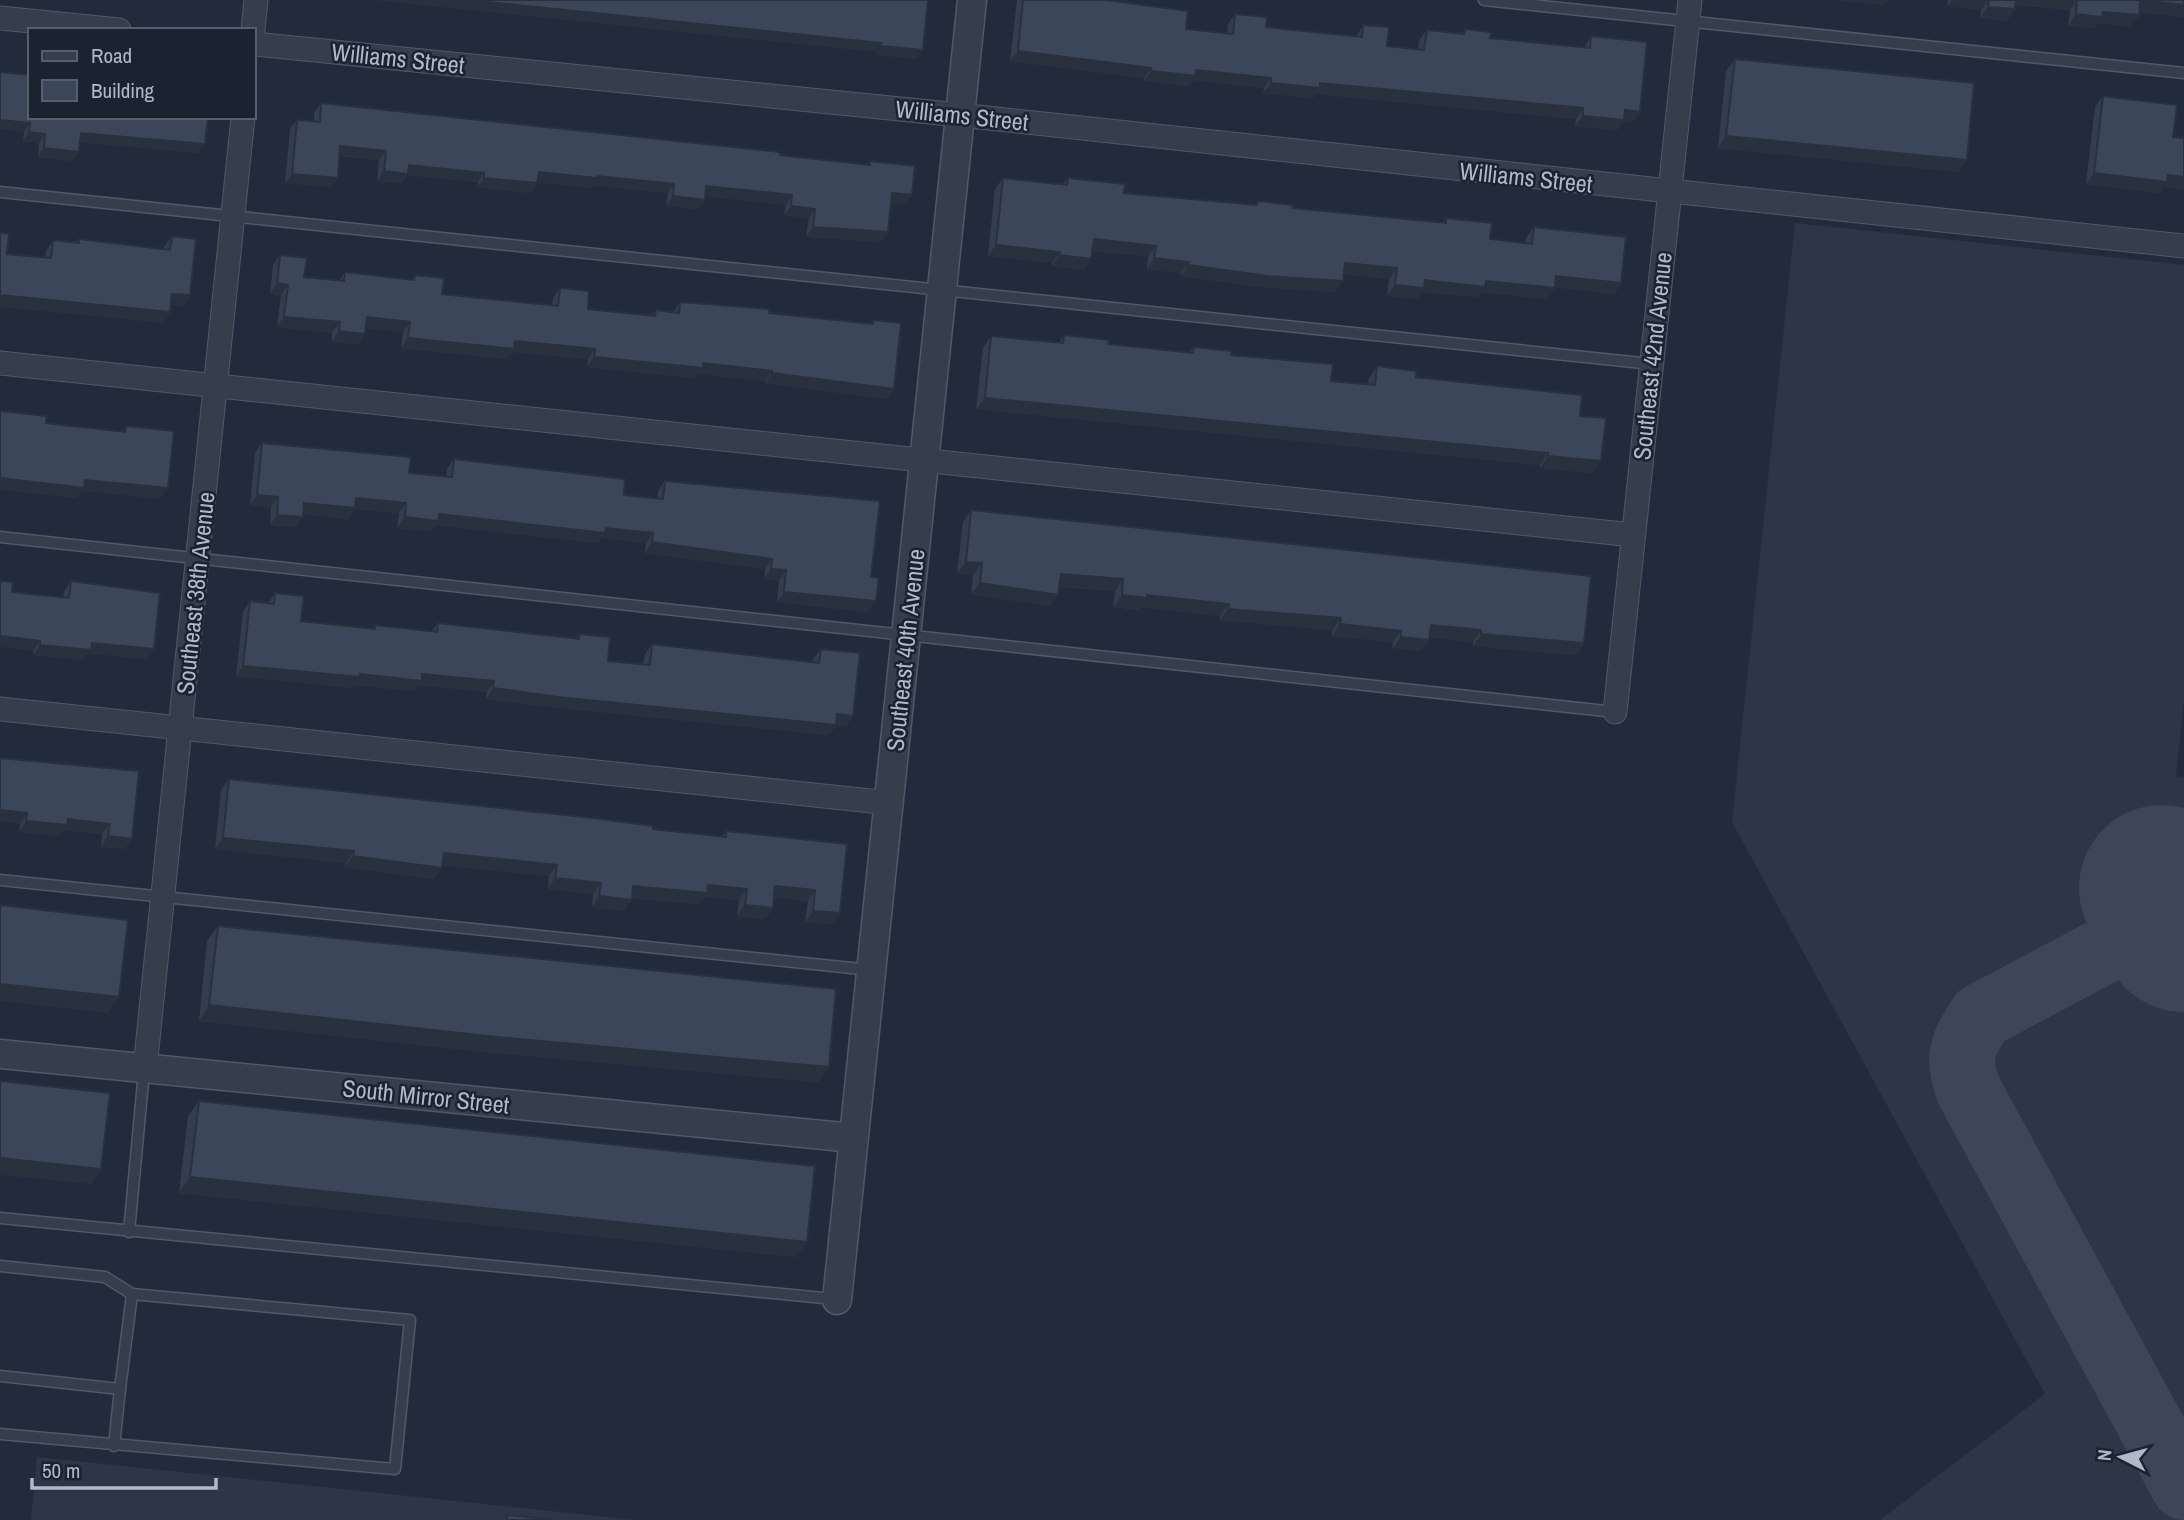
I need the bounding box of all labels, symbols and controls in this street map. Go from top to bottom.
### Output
legend [28,28,256,119]
street label: Williams Street [330,35,467,81]
text: Road [91,41,132,70]
text: Building [91,76,155,105]
street label: Williams Street [894,92,1031,138]
street label: Williams Street [1458,154,1595,200]
street label: Southeast 42nd Avenue [1625,251,1679,461]
street label: Southeast 38th Avenue [168,490,222,696]
street label: Southeast 40th Avenue [878,547,932,753]
street label: South Mirror Street [341,1071,511,1121]
north arrow [2086,1422,2156,1492]
scale bar [32,1446,215,1490]
text: N [2091,1448,2118,1462]
text: 50 m [42,1456,80,1485]

